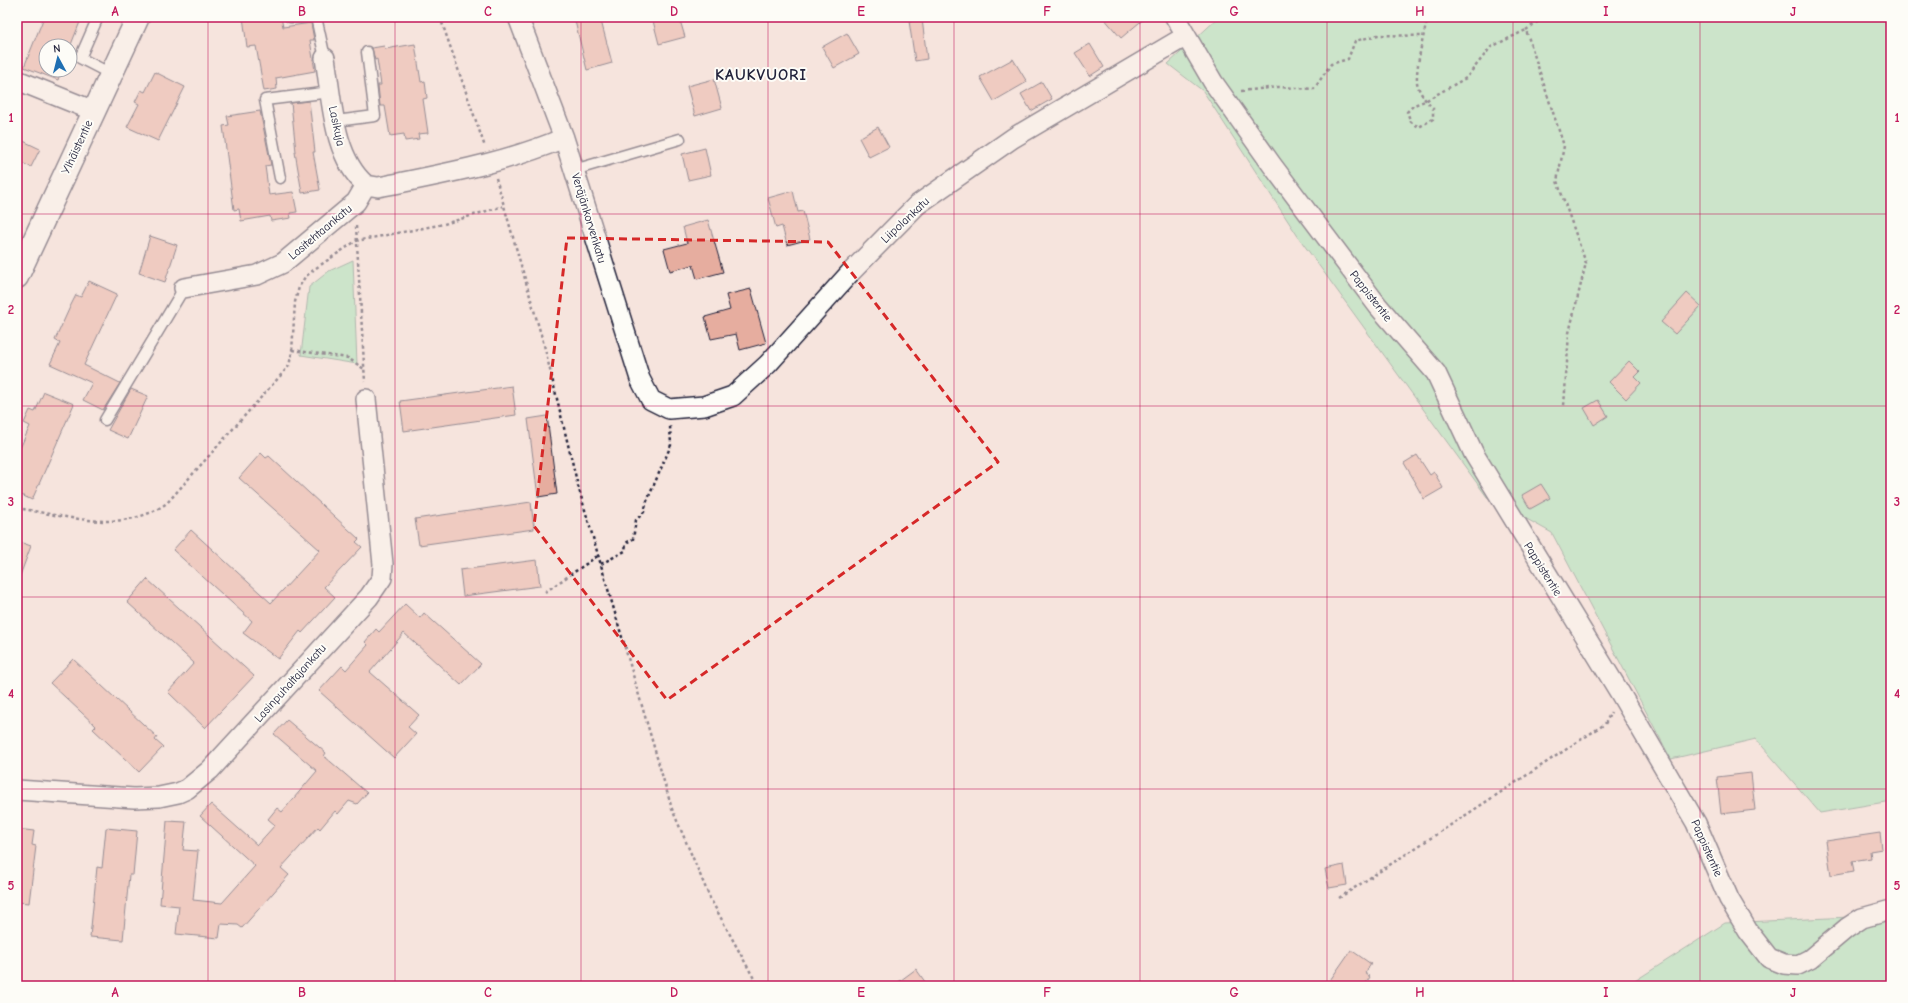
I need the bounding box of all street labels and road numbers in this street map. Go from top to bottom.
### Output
street label: Lasikuja [326,105,348,147]
street label: Ylhäistentie [58,118,96,176]
street label: Veräjänkorvenkatu [569,171,609,265]
street label: Liipolankatu [878,194,932,246]
street label: Lasitehtaankatu [285,201,355,263]
street label: Pappistentie [1347,268,1395,324]
street label: Pappistentie [1521,540,1565,598]
street label: Lasinpuhaltajankatu [251,641,329,725]
street label: Pappistentie [1688,817,1726,879]

